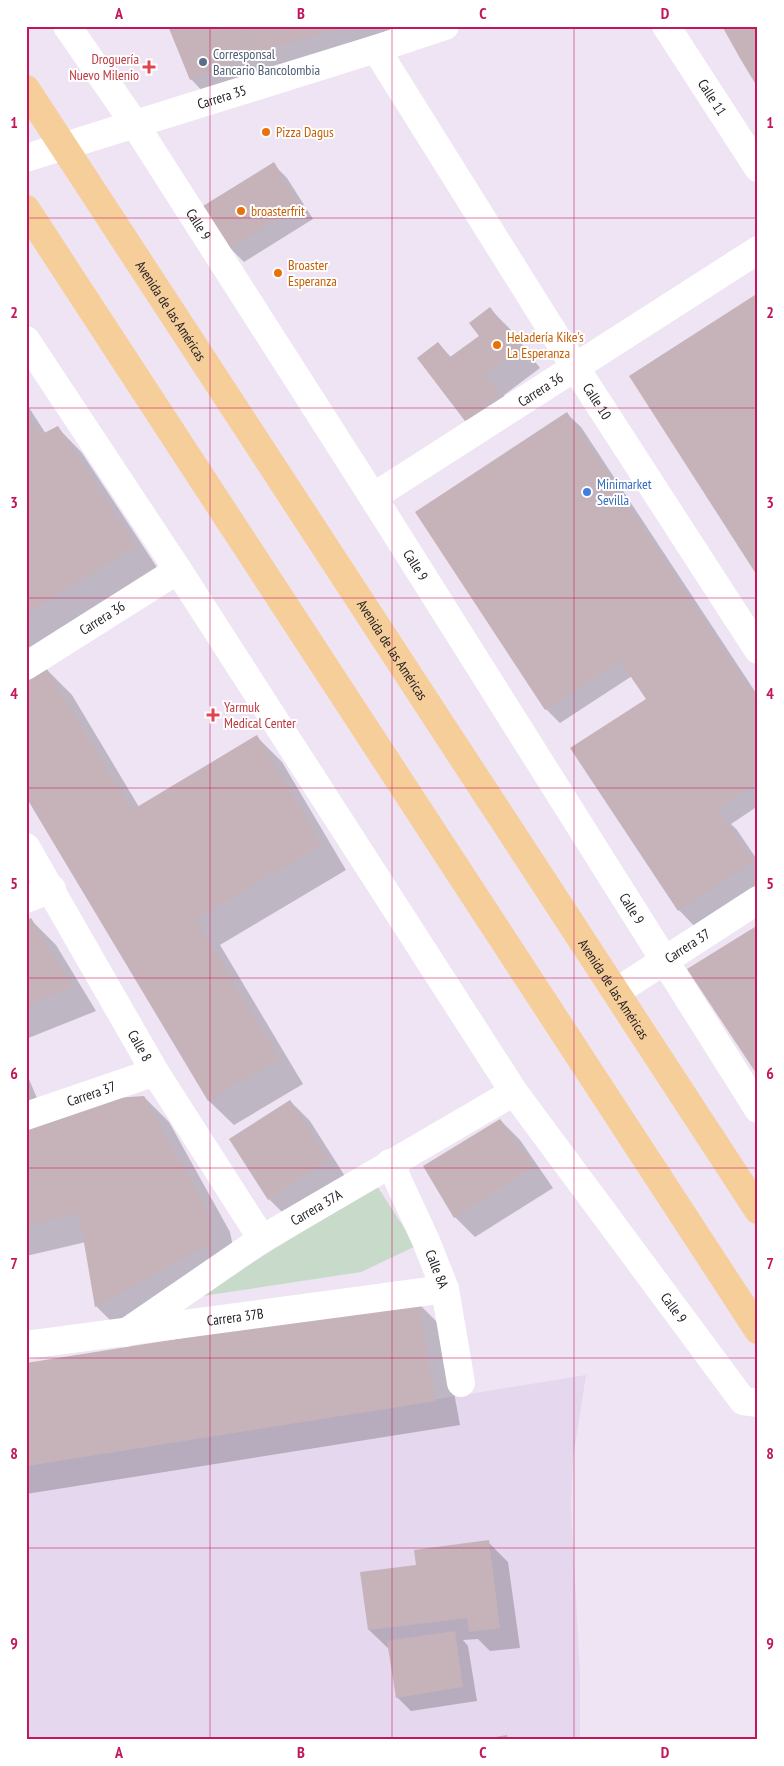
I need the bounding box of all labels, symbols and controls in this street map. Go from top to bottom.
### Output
text: A [114,3,124,23]
text: B [297,3,305,23]
text: C [479,3,487,23]
text: D [661,3,670,23]
place label: Corresponsal Bancario Bancolombia [213,45,320,79]
place label: Droguería Nuevo Milenio [69,50,139,84]
marker: Corresponsal Bancario Bancolombia [197,56,209,68]
marker: Droguería Nuevo Milenio [143,61,155,73]
street label: Calle 11 [694,76,731,119]
street label: Carrera 35 [195,81,248,113]
text: 1 [10,112,18,132]
text: 1 [766,112,774,132]
place label: Pizza Dagus [276,123,334,141]
marker: Pizza Dagus [260,126,272,138]
place label: broasterfrit [251,202,305,220]
street label: Calle 9 [182,205,215,243]
marker: broasterfrit [235,205,247,217]
place label: Broaster Esperanza [288,256,337,290]
street label: Avenida de las Américas [132,257,210,365]
marker: Broaster Esperanza [272,267,284,279]
text: 2 [10,302,18,322]
text: 2 [766,302,774,322]
place label: Heladería Kike's La Esperanza [507,328,584,362]
marker: Heladería Kike's La Esperanza [491,339,503,351]
street label: Carrera 36 [514,368,567,411]
street label: Calle 10 [579,380,616,423]
place label: Minimarket Sevilla [597,475,652,509]
marker: Minimarket Sevilla [581,486,593,498]
text: 3 [10,492,18,512]
text: 3 [766,492,774,512]
street label: Calle 9 [399,546,432,584]
street label: Avenida de las Américas [353,596,432,704]
street label: Carrera 36 [76,597,128,639]
text: 4 [10,683,18,703]
text: 4 [766,683,774,703]
place label: Yarmuk Medical Center [224,698,296,732]
marker: Yarmuk Medical Center [206,708,220,722]
text: 5 [10,873,18,893]
text: 5 [766,873,774,893]
street label: Calle 9 [615,890,648,928]
street label: Carrera 37 [661,925,713,967]
street label: Avenida de las Américas [574,936,653,1043]
street label: Calle 8 [124,1027,156,1065]
text: 6 [10,1063,18,1083]
text: 6 [766,1063,774,1083]
street label: Carrera 37 [65,1077,118,1110]
street label: Carrera 37A [287,1185,346,1229]
street label: Calle 8A [421,1247,453,1291]
text: 7 [10,1253,18,1273]
text: 7 [766,1253,774,1273]
street label: Calle 9 [657,1289,691,1327]
street label: Carrera 37B [206,1304,265,1330]
text: 8 [10,1443,18,1463]
text: 8 [766,1443,774,1463]
text: 9 [10,1633,18,1653]
text: 9 [766,1633,774,1653]
text: A [114,1742,124,1762]
text: B [297,1742,305,1762]
text: C [479,1742,487,1762]
text: D [661,1742,670,1762]

